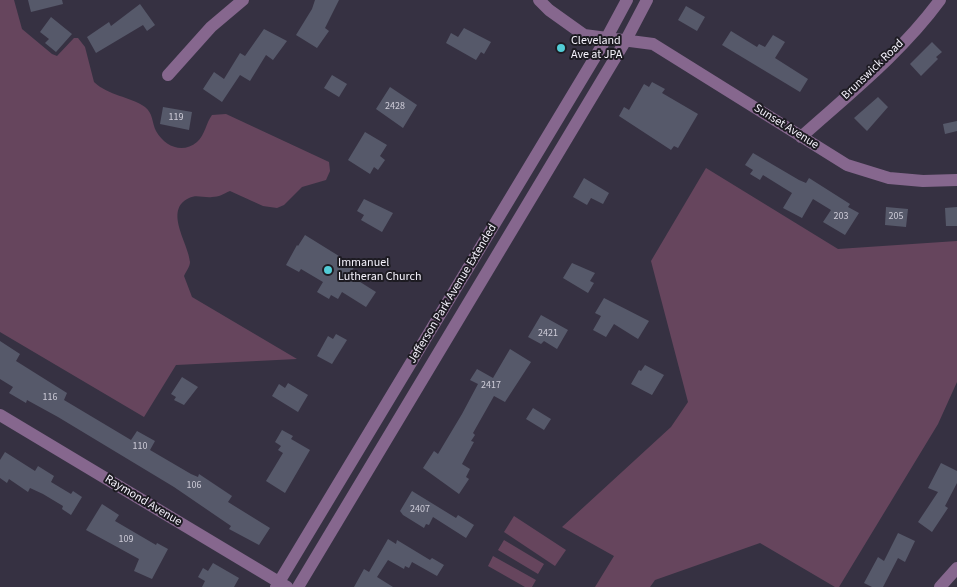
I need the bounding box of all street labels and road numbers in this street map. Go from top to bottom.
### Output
street label: Brunswick Road [839,37,907,103]
street label: Sunset Avenue [751,101,821,153]
street label: Jefferson Park Avenue Extended [406,222,500,366]
street label: Raymond Avenue [102,472,184,530]

